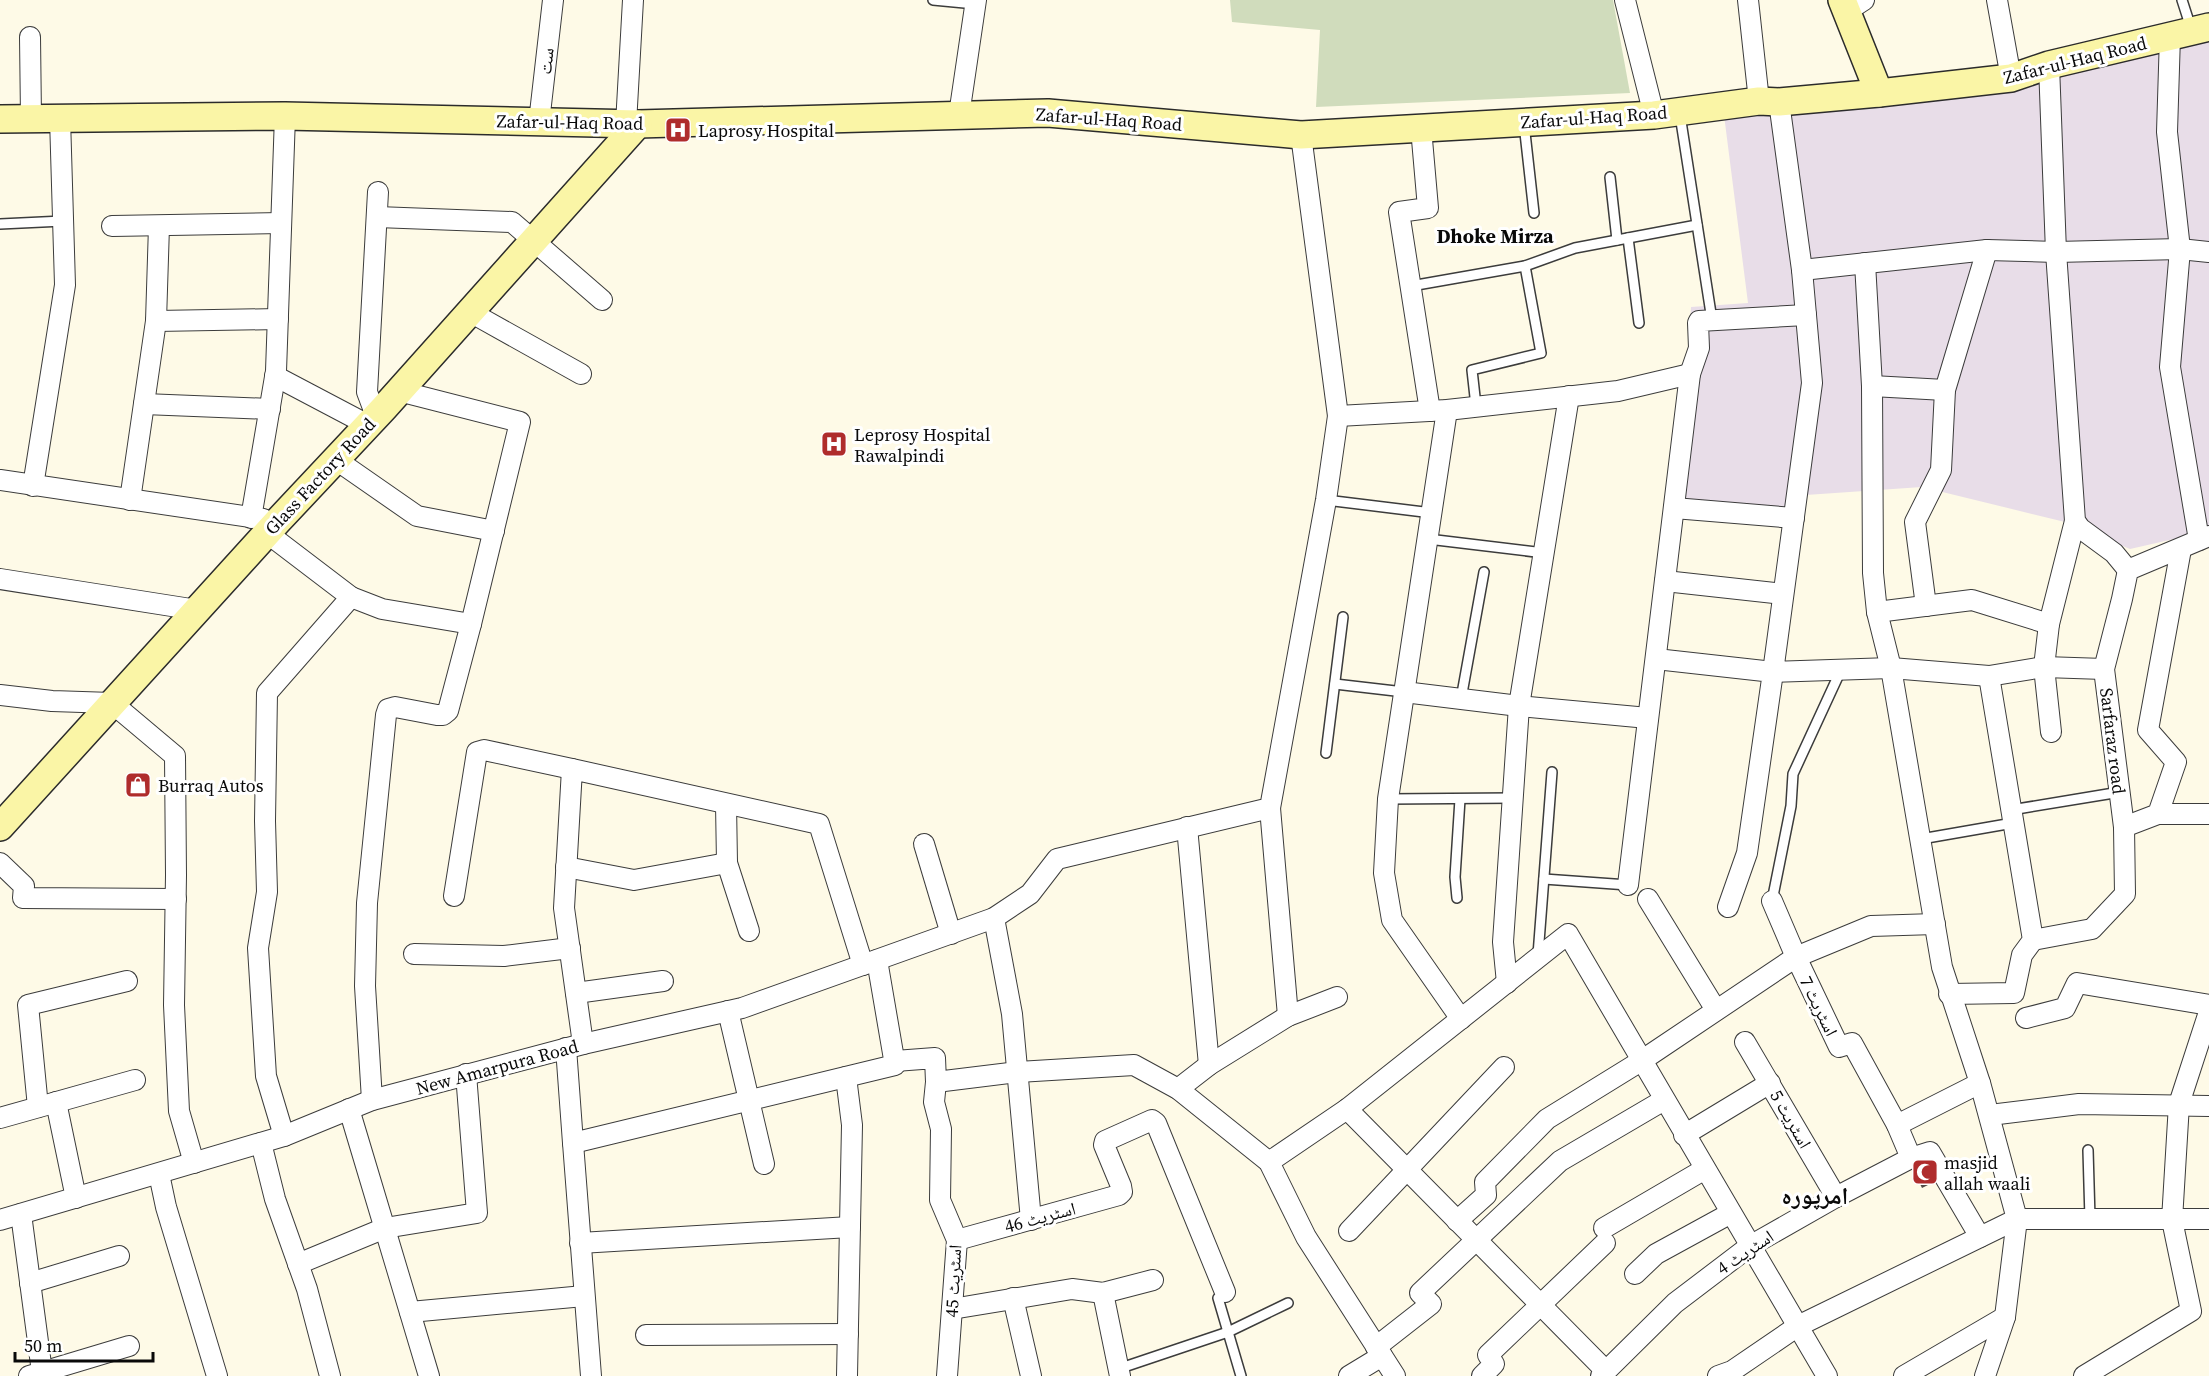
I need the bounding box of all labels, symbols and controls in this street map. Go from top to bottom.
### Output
street label: Zafar-ul-Haq Road [2001,30,2149,90]
street label: ست [532,46,560,76]
street label: Zafar-ul-Haq Road [1520,99,1668,135]
street label: Zafar-ul-Haq Road [1035,101,1183,137]
street label: Zafar-ul-Haq Road [496,108,644,136]
hospital icon: Laprosy Hospital [663,115,693,145]
place label: Laprosy Hospital [698,118,834,143]
district label: Dhoke Mirza [1436,222,1554,250]
street label: Glass Factory Road [259,412,381,540]
place label: Leprosy Hospital Rawalpindi [854,422,990,468]
hospital icon: Leprosy Hospital Rawalpindi [819,429,849,459]
street label: Sarfaraz road [2094,686,2132,796]
shop icon: Burraq Autos [123,770,153,800]
place label: Burraq Autos [158,773,264,798]
street label: اسٹریٹ 7 [1794,972,1844,1040]
street label: New Amarpura Road [413,1033,581,1101]
street label: اسٹریٹ 5 [1764,1085,1818,1153]
place label: masjid allah waali [1944,1150,2030,1196]
mosque icon: masjid allah waali [1910,1157,1940,1187]
district label: امرپورہ [1782,1179,1848,1212]
street label: اسٹریٹ 46 [1002,1195,1078,1239]
street label: اسٹریٹ 4 [1711,1224,1779,1280]
street label: اسٹریٹ 45 [939,1244,967,1318]
scale bar [15,1325,153,1363]
text: 50 m [24,1333,62,1358]

